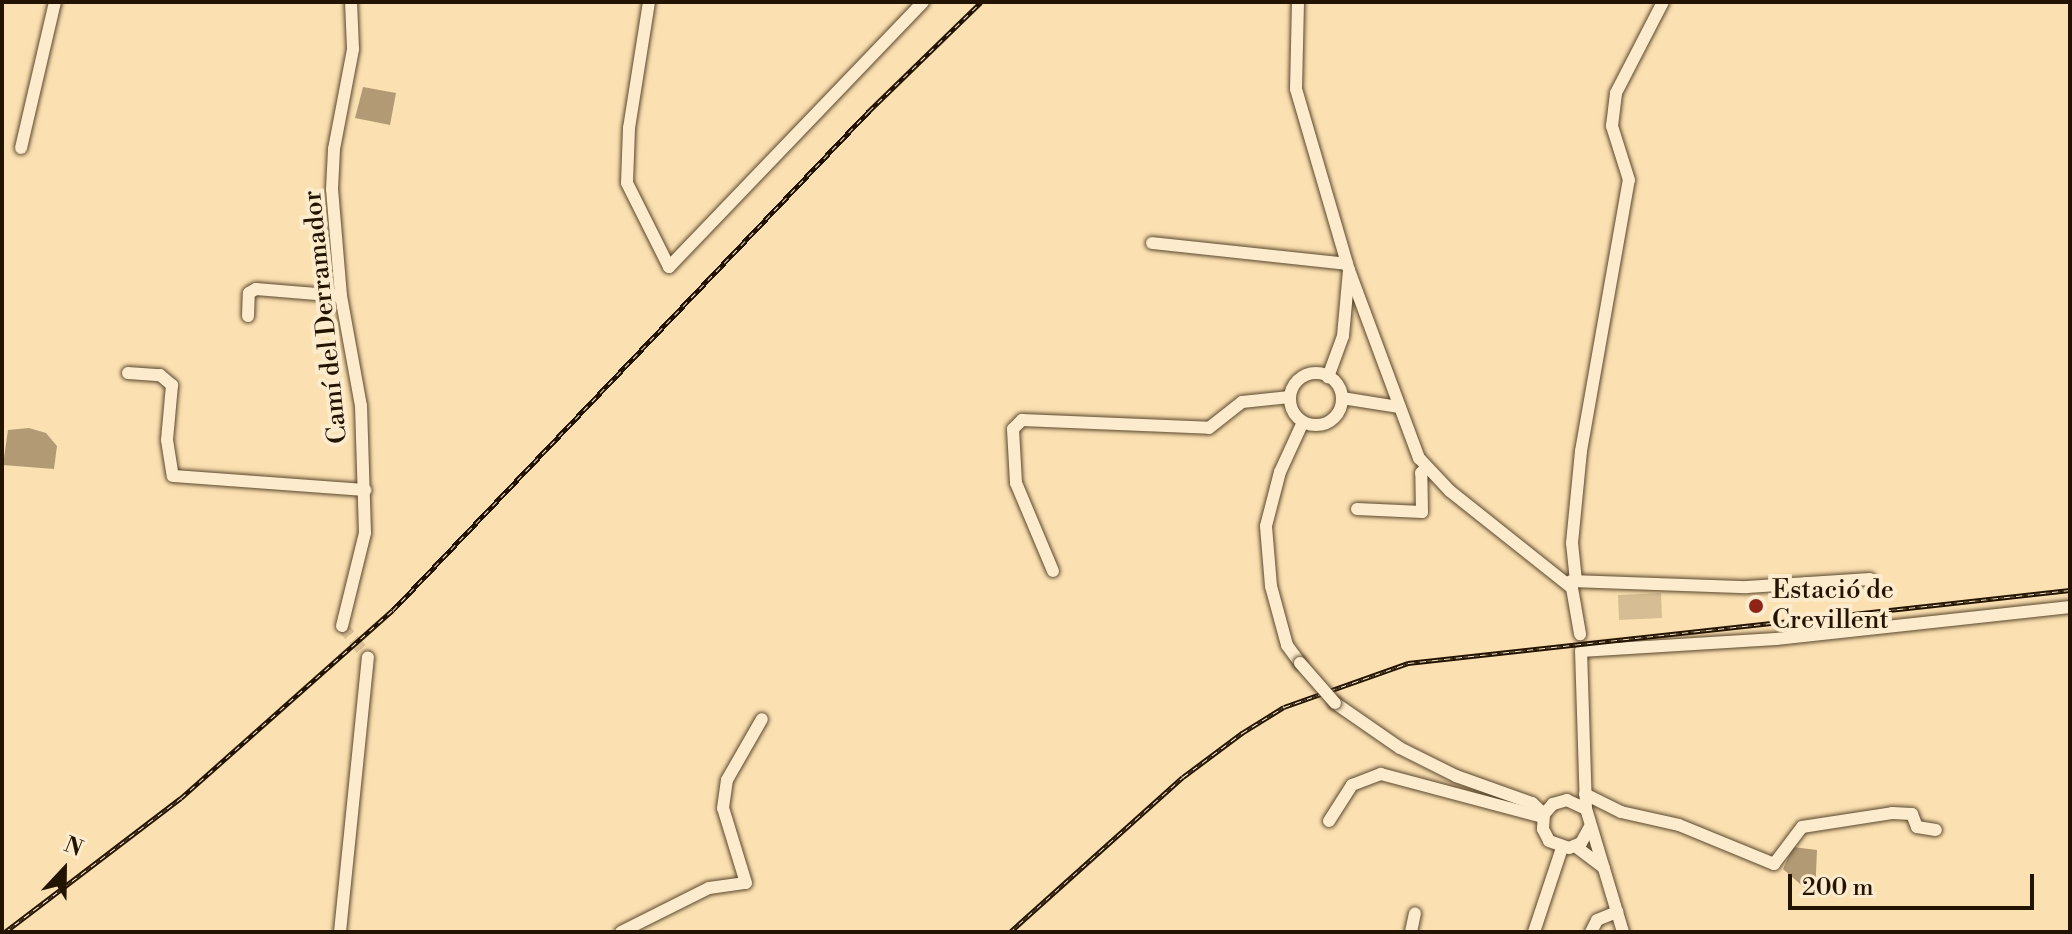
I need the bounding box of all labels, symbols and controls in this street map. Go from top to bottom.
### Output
street label: Camí del Derramador [297,189,355,445]
place label: Estació de Crevillent [1772,575,1894,636]
marker: Estació de Crevillent [1747,597,1765,615]
north arrow [24,830,104,910]
text: N [60,832,86,863]
scale bar [1792,858,2038,908]
text: 200 m [1802,873,1873,903]

